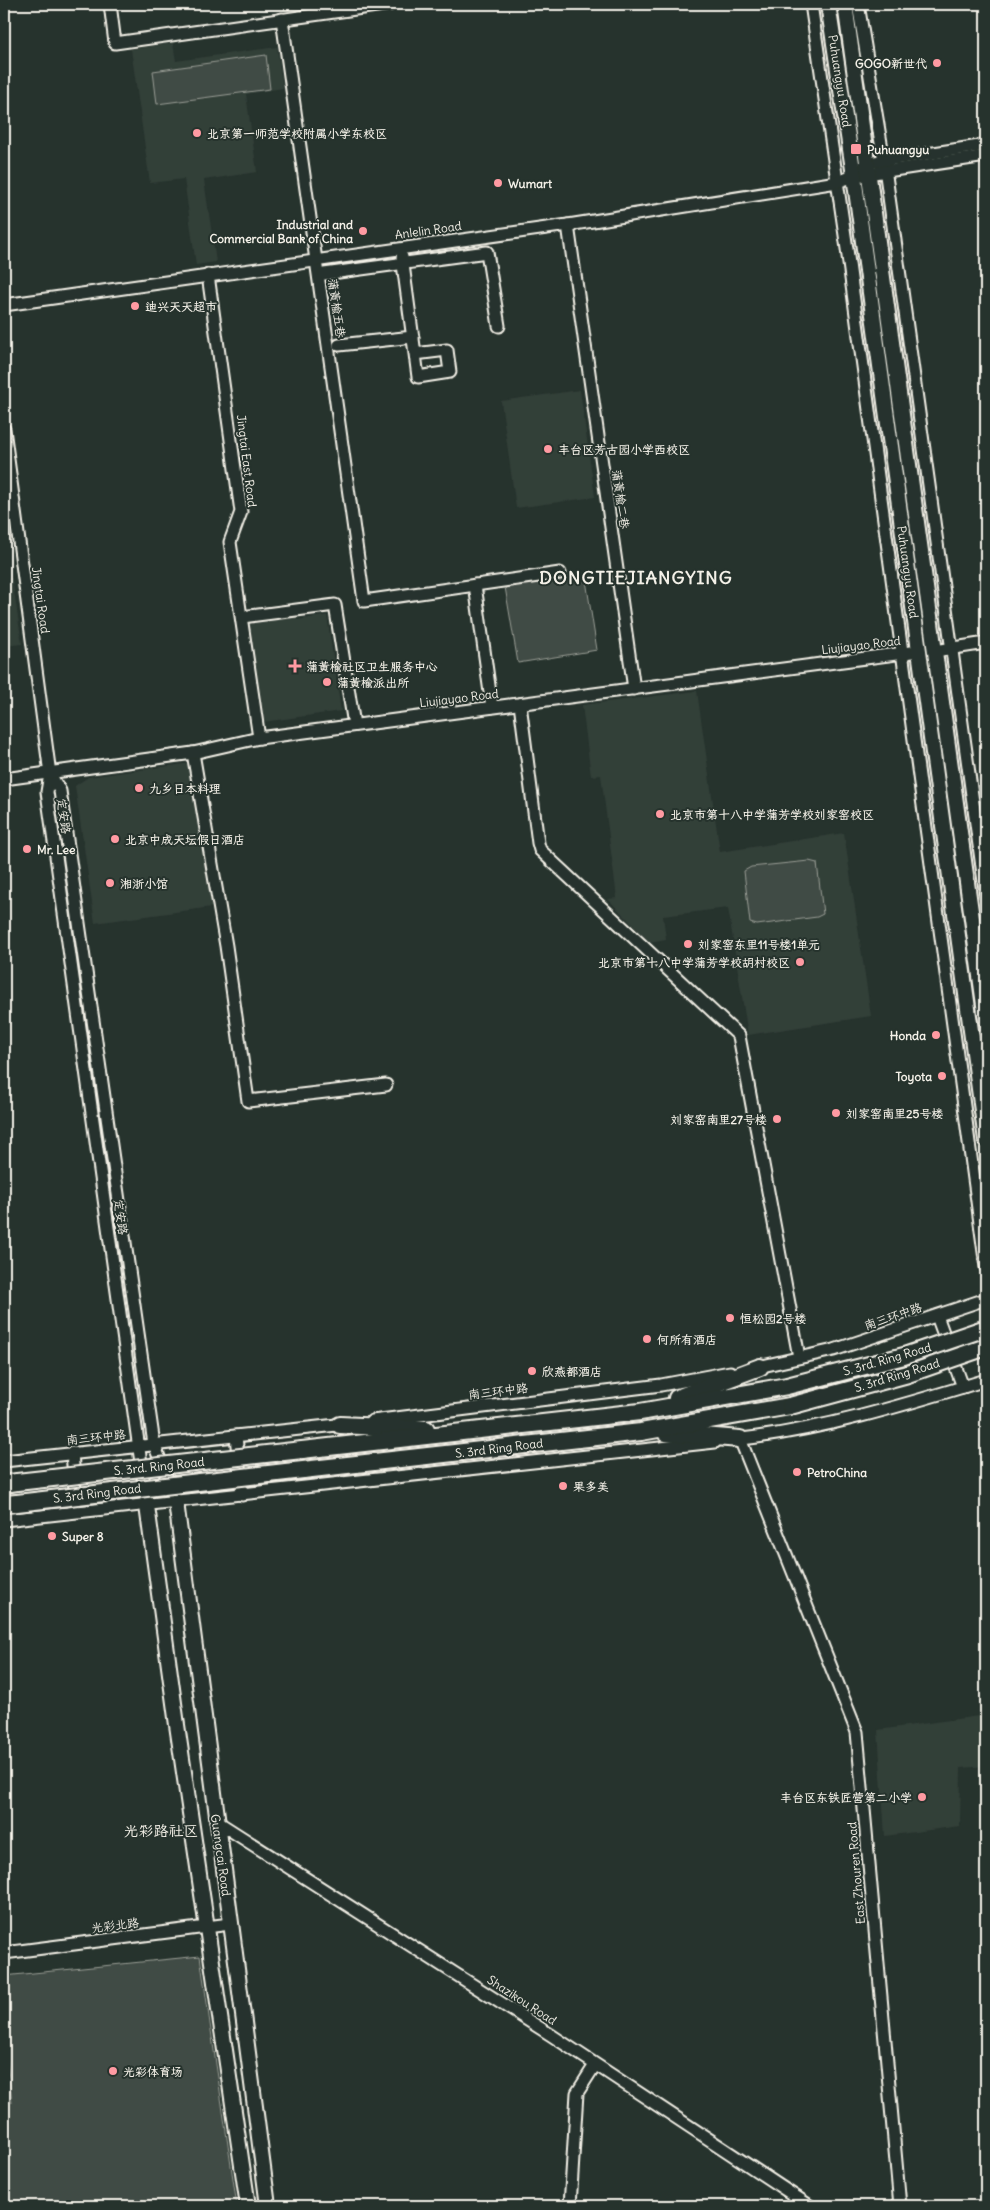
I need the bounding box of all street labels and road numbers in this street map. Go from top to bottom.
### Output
street label: Puhuangyu Road [825,34,855,128]
street label: Anlelin Road [394,218,462,242]
street label: 蒲黄榆五巷 [325,277,349,339]
street label: Jingtai East Road [234,414,260,508]
street label: 蒲黄榆二巷 [609,468,633,530]
street label: Puhuangyu Road [894,525,922,619]
street label: Jingtai Road [29,566,53,634]
street label: Liujiayao Road [821,633,901,657]
street label: Liujiayao Road [419,686,499,710]
street label: 定安路 [54,797,74,835]
street label: 定安路 [111,1198,131,1236]
street label: 南三环中路 [862,1299,924,1333]
street label: S. 3rd. Ring Road [841,1339,933,1379]
street label: S. 3rd Ring Road [853,1355,941,1395]
street label: 南三环中路 [467,1380,529,1402]
street label: 南三环中路 [65,1426,127,1448]
street label: S. 3rd Ring Road [454,1435,544,1461]
street label: S. 3rd. Ring Road [113,1454,205,1478]
street label: S. 3rd Ring Road [52,1480,142,1506]
street label: Guangcai Road [208,1813,234,1897]
street label: East Zhouren Road [844,1821,868,1925]
street label: 光彩北路 [90,1915,140,1935]
street label: Shazikou Road [485,1972,559,2028]

